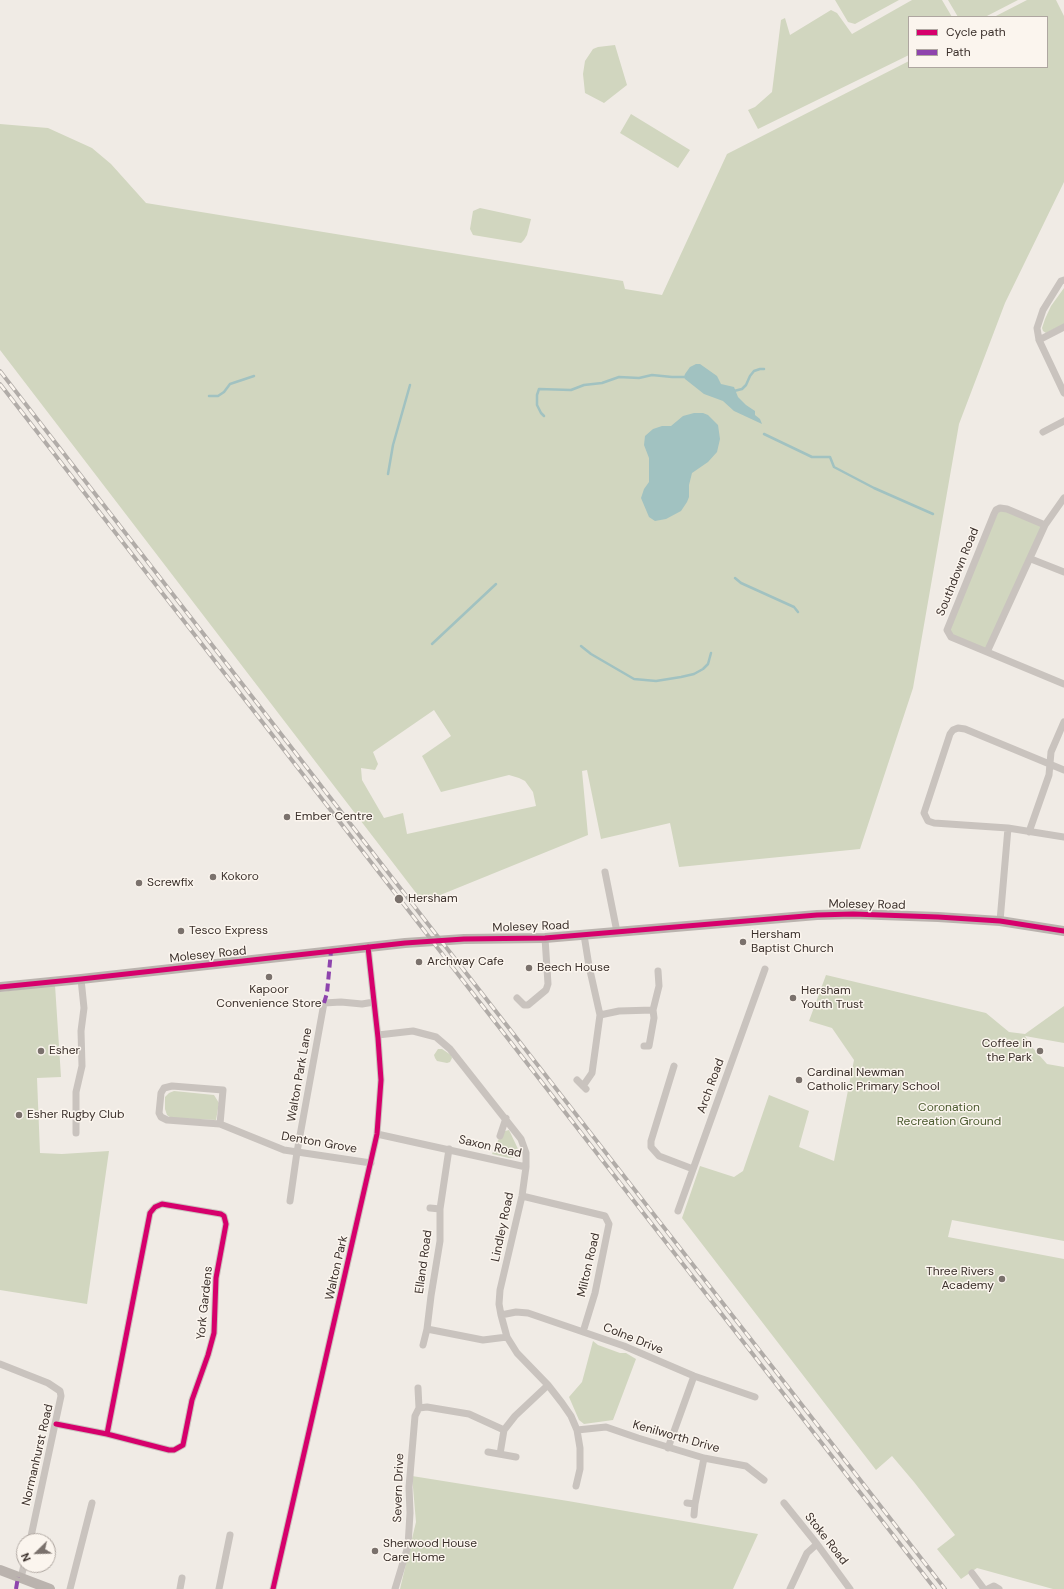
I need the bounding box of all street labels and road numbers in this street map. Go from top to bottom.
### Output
street label: Southdown Road [934,526,982,618]
street label: Molesey Road [828,897,906,913]
street label: Molesey Road [492,918,570,936]
street label: Molesey Road [169,944,247,966]
street label: Walton Park Lane [285,1027,315,1123]
street label: Arch Road [694,1057,728,1115]
street label: Denton Grove [280,1129,358,1157]
street label: Saxon Road [457,1133,523,1161]
street label: Lindley Road [489,1191,517,1263]
street label: Elland Road [412,1229,436,1295]
street label: Milton Road [575,1232,603,1298]
street label: Walton Park [323,1234,351,1302]
street label: York Gardens [194,1266,216,1340]
street label: Colne Drive [601,1320,665,1358]
street label: Normanhurst Road [19,1403,57,1507]
street label: Kenilworth Drive [631,1418,721,1456]
street label: Severn Drive [391,1453,407,1523]
street label: Stoke Road [801,1510,851,1568]

